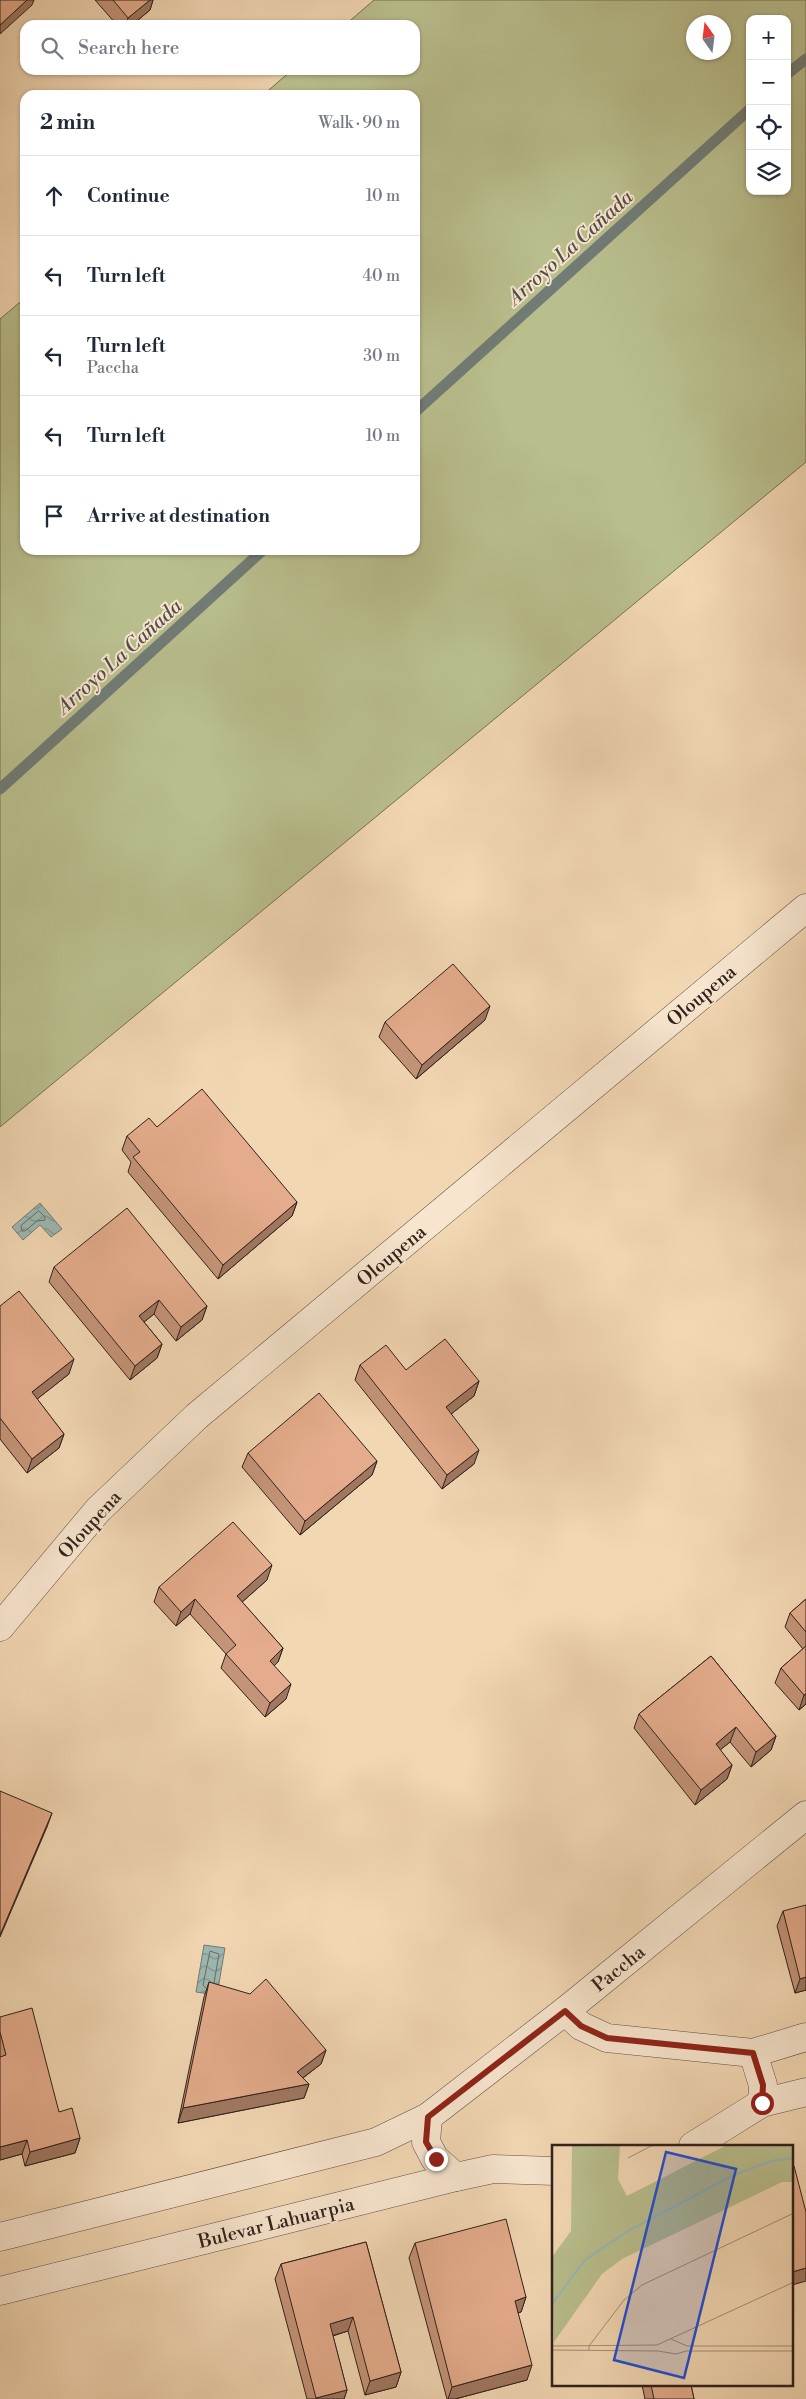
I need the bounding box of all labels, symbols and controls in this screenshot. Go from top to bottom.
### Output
north arrow [686,15,731,60]
map controls [746,15,791,195]
button: + [746,15,791,60]
search box [20,20,420,75]
icon: search [38,34,66,62]
text: Search here [78,36,179,60]
button: − [746,60,791,105]
button: locate [746,105,791,150]
text: 2 min [40,110,95,136]
text: Walk · 90 m [318,113,400,133]
button: layers [746,150,791,195]
icon: ahead [40,182,68,210]
text: Continue [87,184,170,208]
water label: Arroyo La Cañada [502,185,639,312]
text: 10 m [366,186,400,206]
icon: left [40,262,68,290]
text: Turn left [87,264,166,288]
text: 40 m [363,266,400,286]
text: Turn left [87,334,166,358]
icon: left [40,342,68,370]
text: 30 m [363,346,400,366]
text: Paccha [87,358,139,378]
icon: left [40,422,68,450]
text: Turn left [87,424,166,448]
text: 10 m [366,426,400,446]
icon: arrive [40,502,68,530]
text: Arrive at destination [87,504,270,528]
water label: Arroyo La Cañada [51,594,188,721]
street label: Oloupena [662,959,742,1032]
street label: Oloupena [352,1219,432,1292]
street label: Oloupena [53,1485,127,1564]
street label: Paccha [587,1940,650,1997]
route start [751,2092,774,2115]
inset map [552,2145,794,2386]
route end [425,2148,448,2171]
street label: Bulevar Lahuarpia [195,2192,357,2254]

